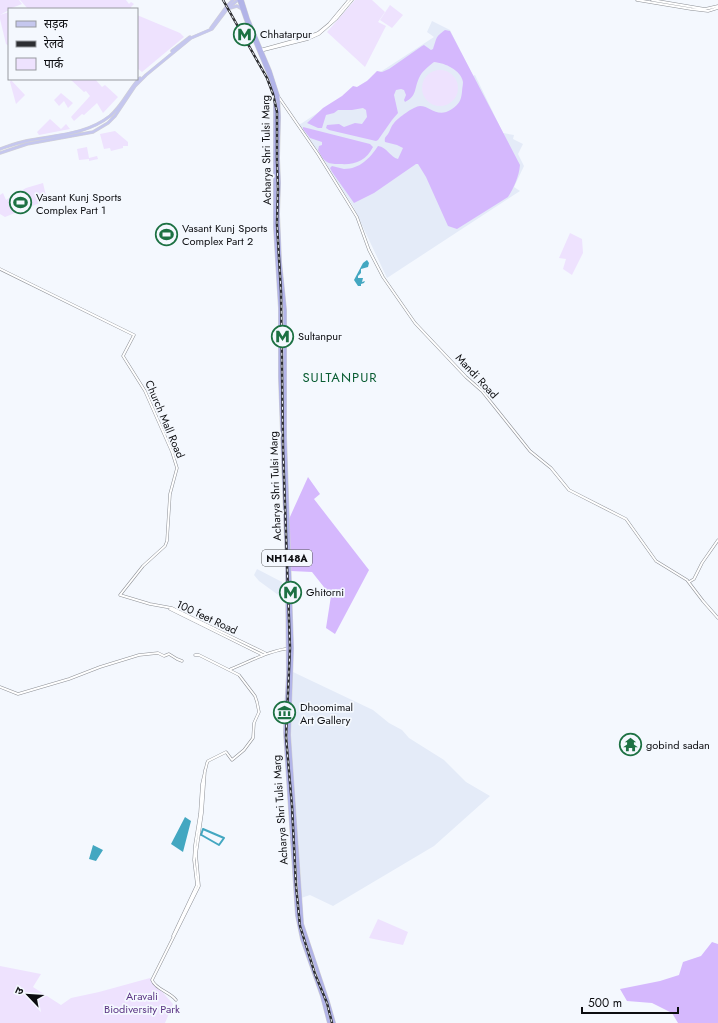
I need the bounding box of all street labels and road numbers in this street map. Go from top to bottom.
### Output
street label: Acharya Shri Tulsi Marg [257,95,275,205]
street label: Mandi Road [452,350,502,402]
street label: Church Mall Road [141,378,189,460]
street label: Acharya Shri Tulsi Marg [265,431,285,541]
road number: NH148A [262,550,312,566]
street label: 100 feet Road [174,596,240,638]
street label: Acharya Shri Tulsi Marg [268,755,292,865]

